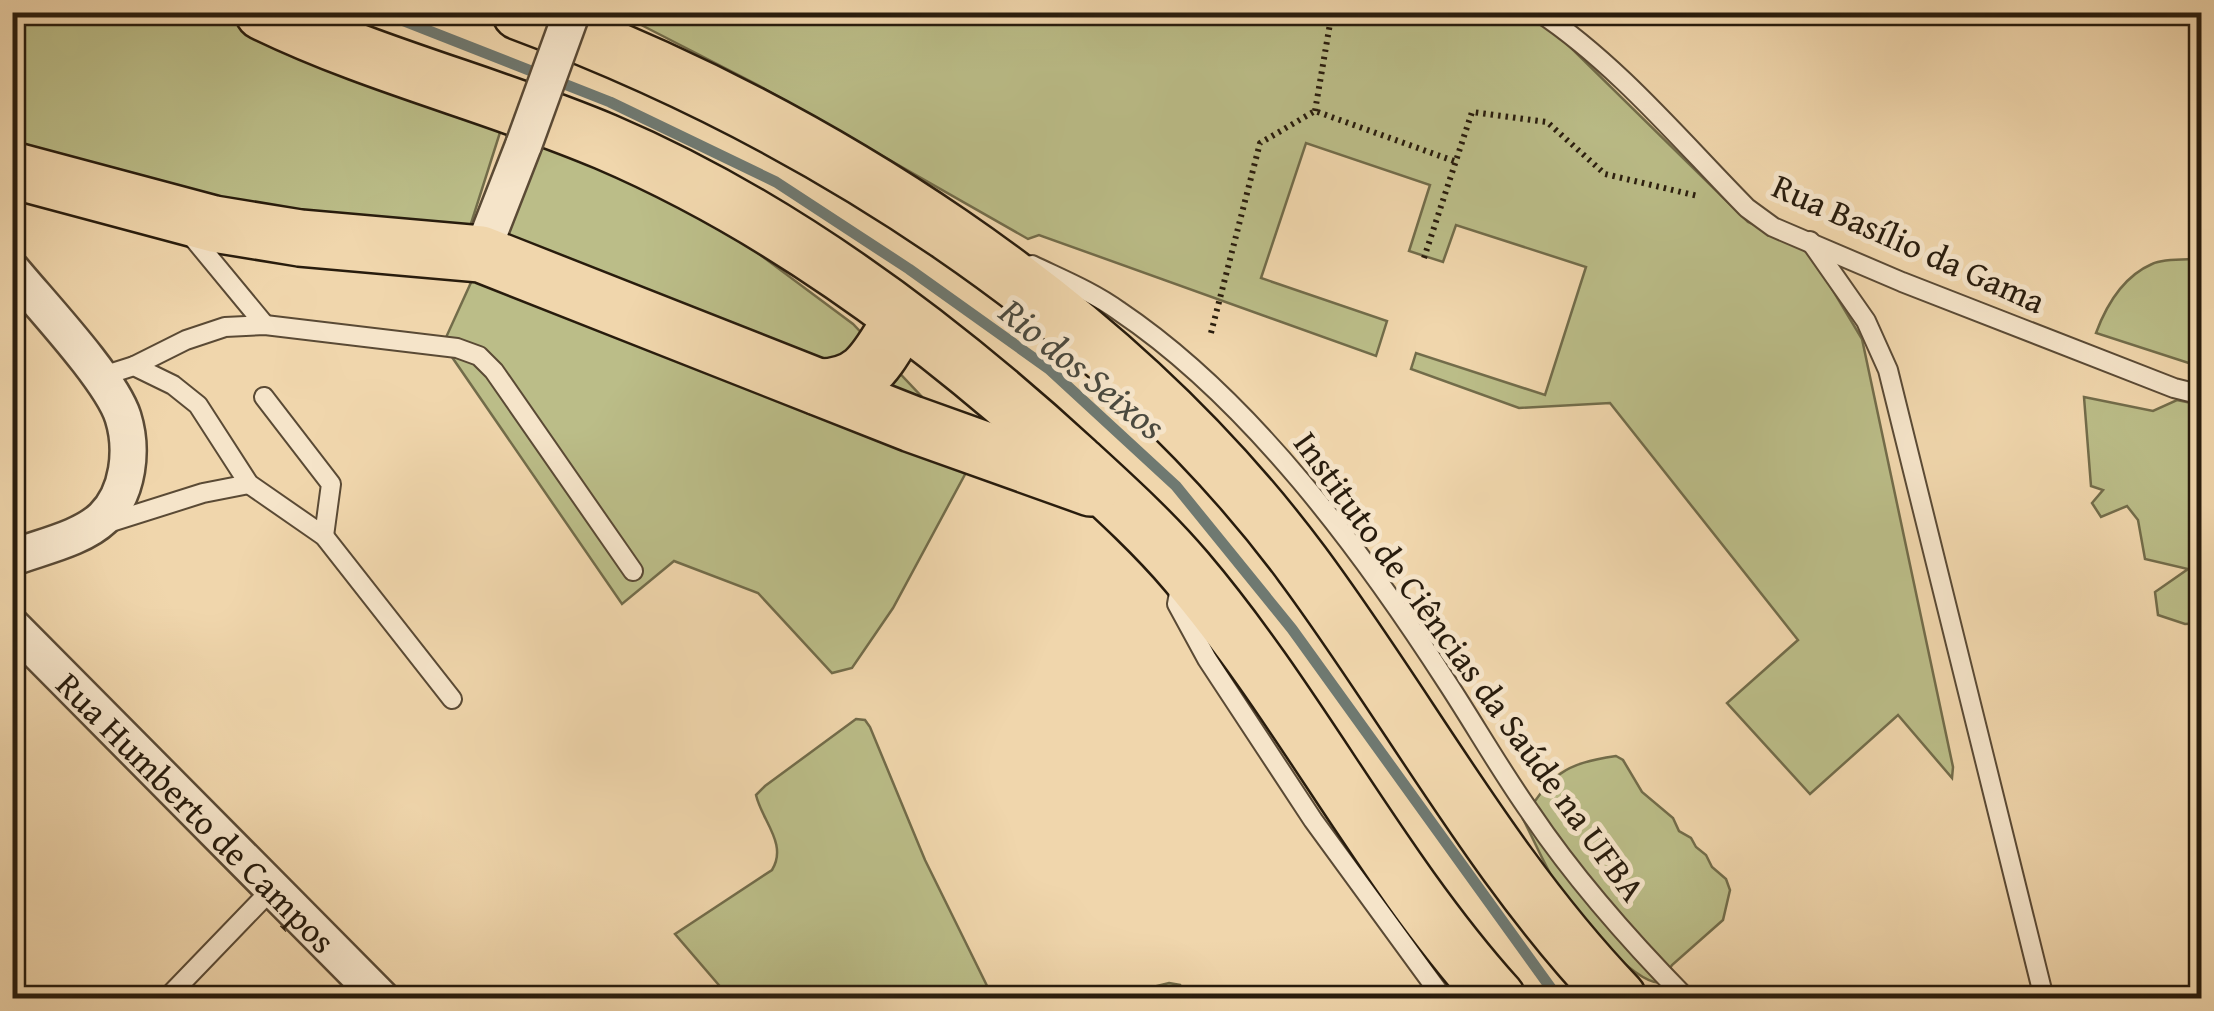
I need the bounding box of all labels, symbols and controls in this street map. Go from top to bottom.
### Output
street label: Rua Basílio da Gama [1764,160,2054,326]
water label: Rio dos Seixos [987,283,1178,453]
street label: Instituto de Ciências da Saúde na UFBA [1282,420,1658,912]
street label: Rua Humberto de Campos [45,660,348,964]

